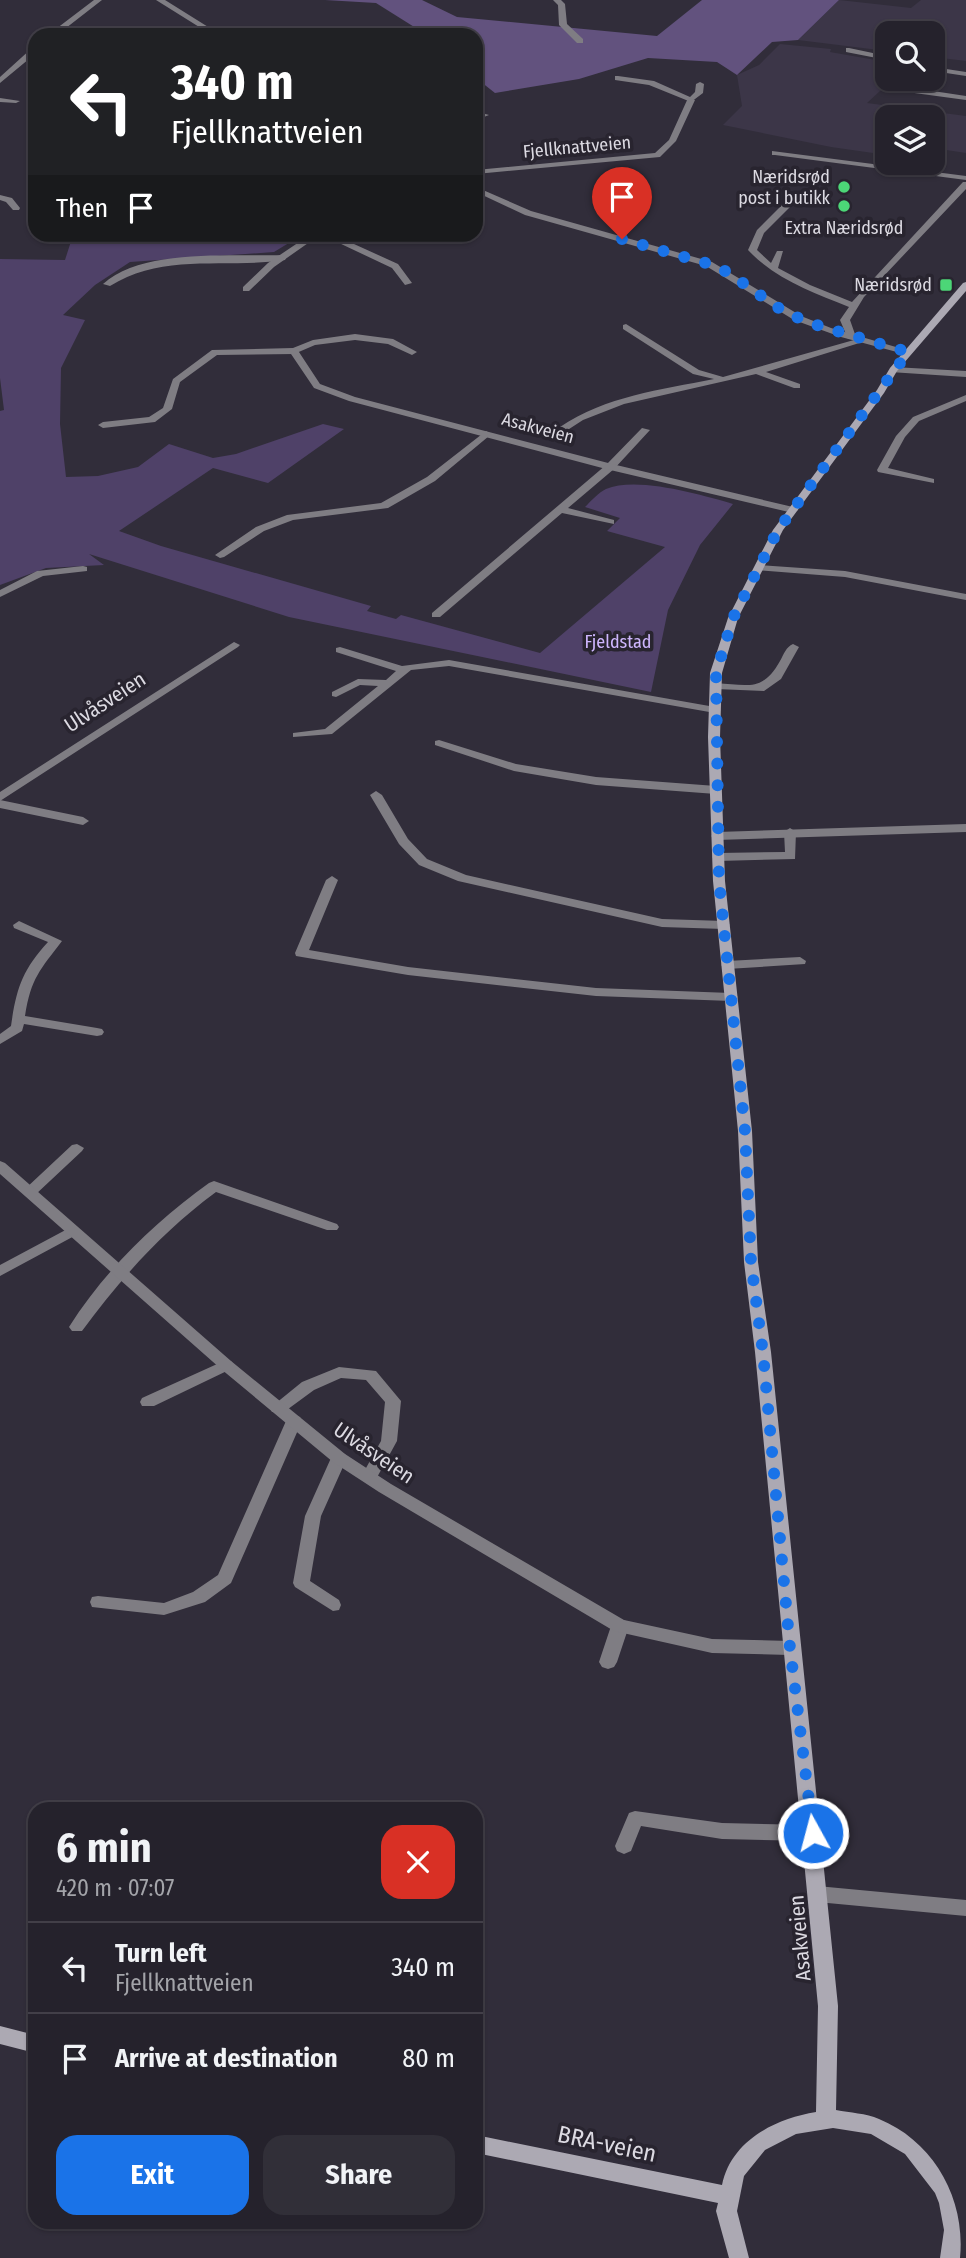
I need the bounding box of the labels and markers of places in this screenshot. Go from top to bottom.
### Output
place label: Næridsrød post i butikk [738,166,831,209]
pin [592,167,652,239]
marker: Næridsrød post i butikk [836,179,852,195]
marker: Extra Næridsrød [836,198,852,214]
place label: Extra Næridsrød [785,217,903,239]
place label: Næridsrød [854,274,932,296]
marker: Næridsrød [938,277,954,293]

